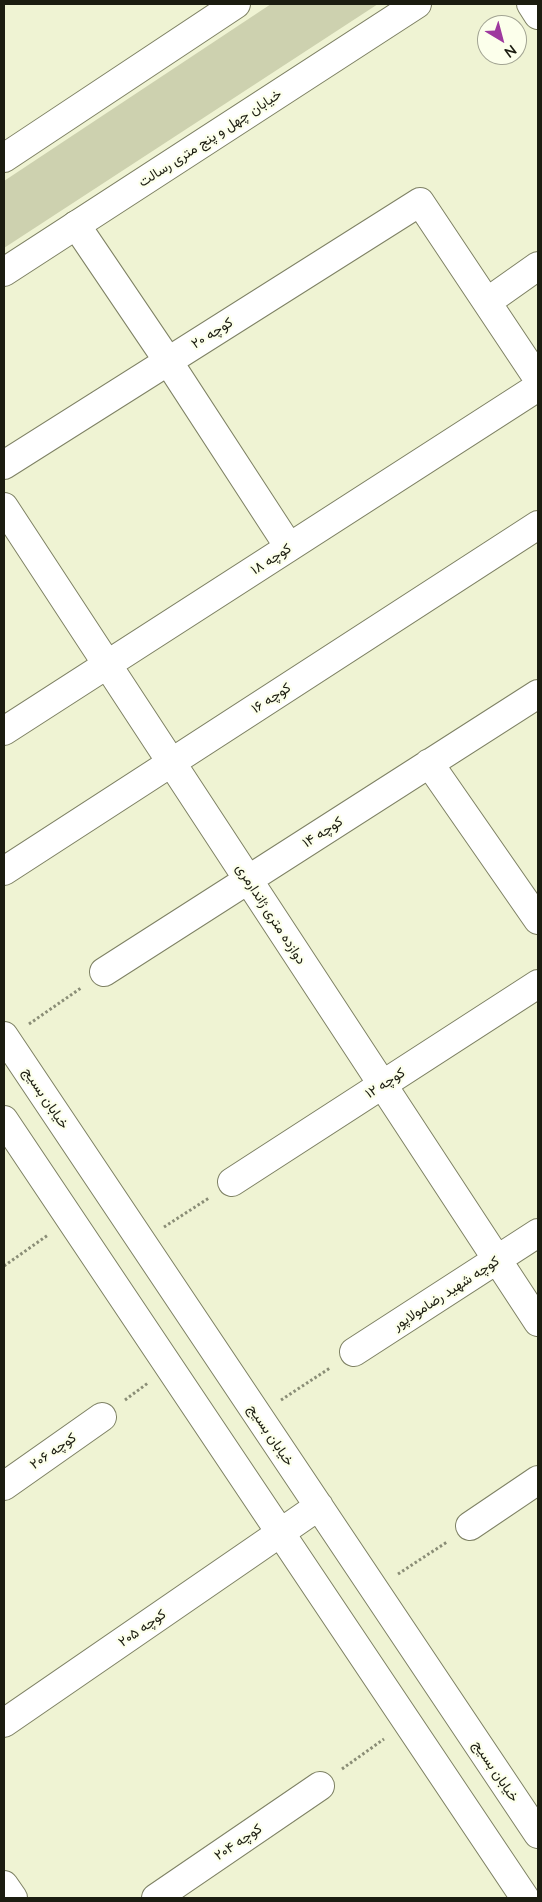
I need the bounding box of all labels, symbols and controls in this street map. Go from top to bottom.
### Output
north arrow [477,15,527,65]
text: N [501,42,520,62]
street label: خیابان چهل و پنج متری رسالت [135,85,285,191]
street label: ۲۰ کوچه [188,314,236,352]
street label: ۱۸ کوچه [248,540,294,578]
street label: ۱۶ کوچه [248,679,294,717]
street label: ‍‍ ۱۴ کوچه [296,813,346,853]
street label: دوازده متری ژاندارمری [232,861,310,967]
street label: خیابان بسیج [19,1064,73,1132]
street label: ۱۲ کوچه [362,1064,408,1102]
street label: کوچه شهید رضامولاپور [390,1252,502,1334]
street label: خیابان بسیج [244,1401,298,1469]
street label: ۲۰۶ کوچه [27,1429,79,1473]
street label: ۲۰۵ کوچه [115,1606,169,1650]
street label: خیابان بسیج [469,1737,523,1805]
street label: ۲۰۴ کوچه [211,1820,265,1864]

